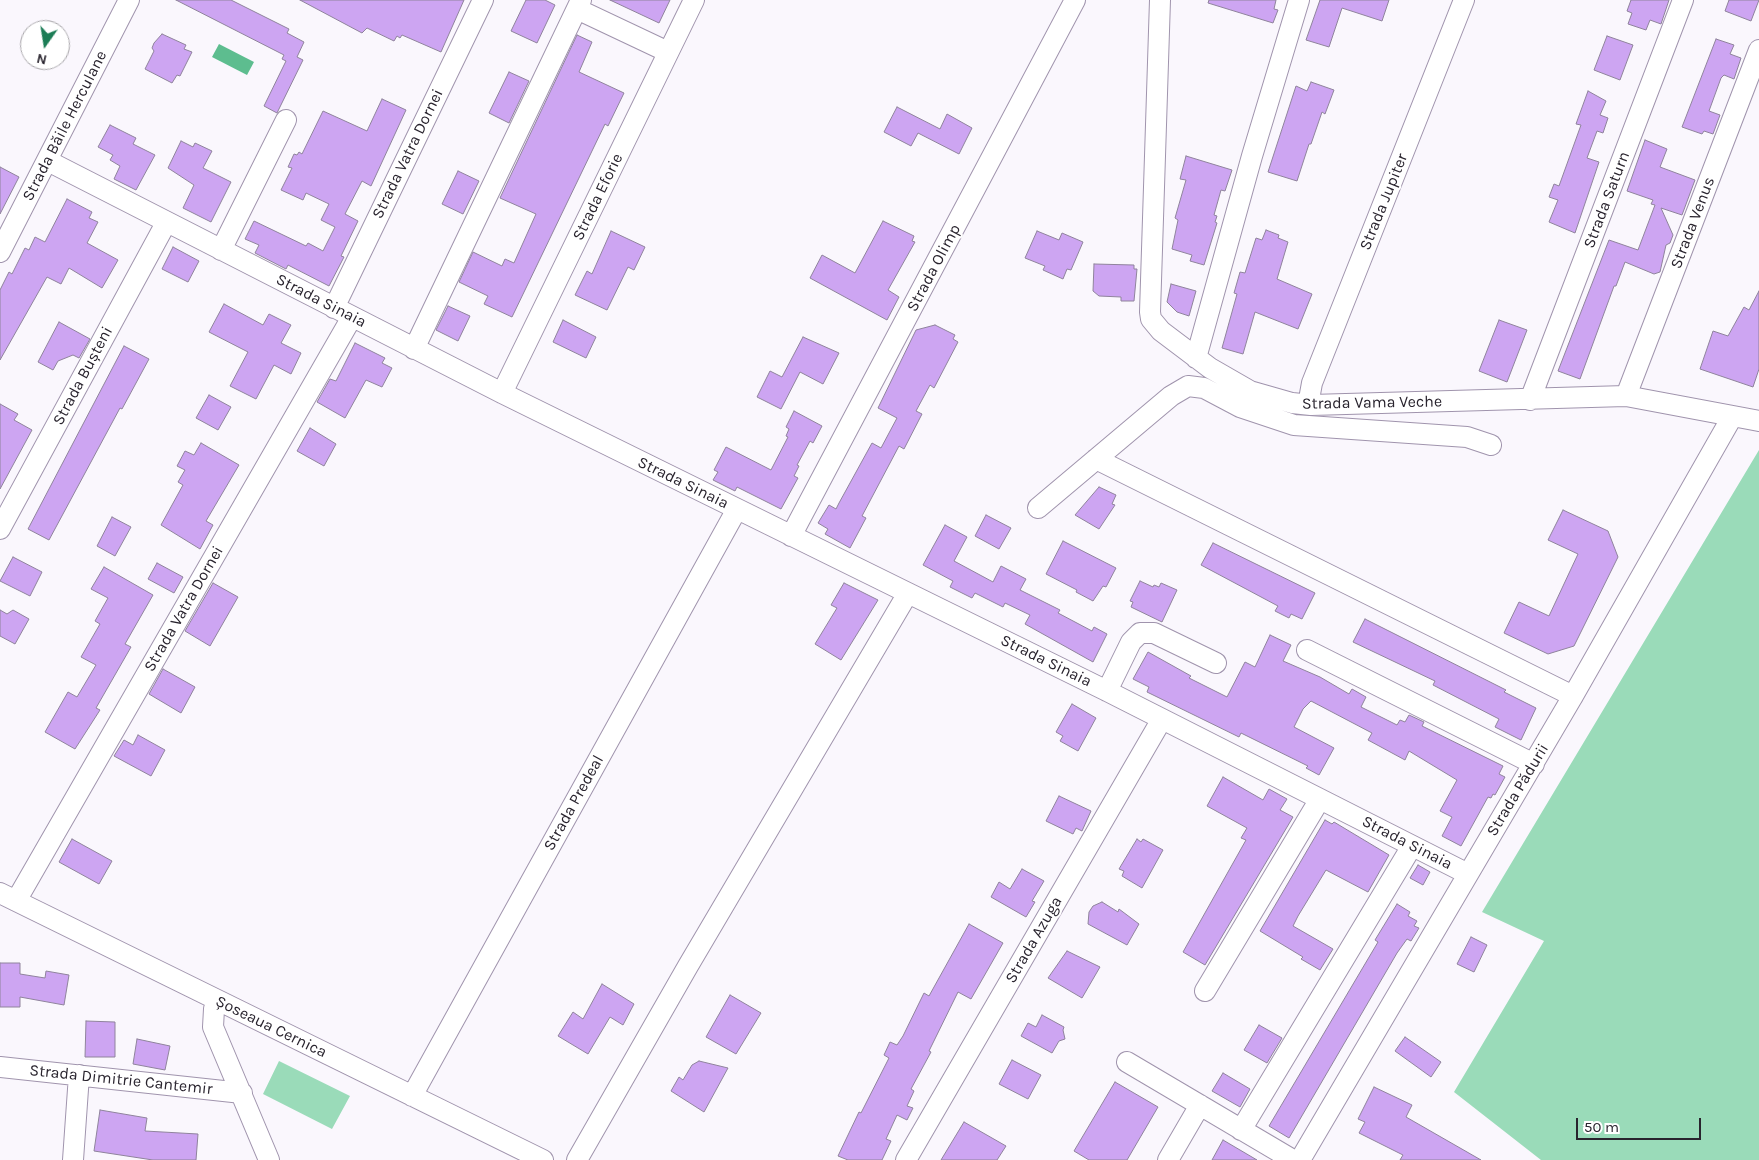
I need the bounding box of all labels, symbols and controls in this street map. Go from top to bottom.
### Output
north arrow [20,20,70,70]
street label: Strada Băile Herculane [19,48,111,204]
text: N [35,50,49,69]
street label: Strada Vatra Dornei [368,86,448,222]
street label: Strada Saturn [1580,149,1634,251]
street label: Strada Eforie [569,150,627,244]
street label: Strada Jupiter [1356,151,1412,253]
street label: Strada Venus [1667,174,1719,272]
street label: Strada Olimp [903,221,965,315]
street label: Strada Sinaia [273,270,369,332]
street label: Strada Bușteni [49,323,117,429]
street label: Strada Vama Veche [1302,392,1442,414]
street label: Strada Sinaia [634,453,732,513]
street label: Strada Vatra Dornei [140,543,228,675]
street label: Strada Sinaia [997,631,1095,691]
street label: Strada Pădurii [1483,740,1553,840]
street label: Strada Predeal [540,752,608,854]
street label: Strada Sinaia [1359,812,1455,874]
street label: Strada Azuga [1002,893,1066,987]
street label: Șoseaua Cernica [212,992,330,1062]
street label: Strada Dimitrie Cantemir [28,1061,214,1099]
scale bar [1579,1108,1704,1140]
text: 50 m [1584,1118,1619,1136]

